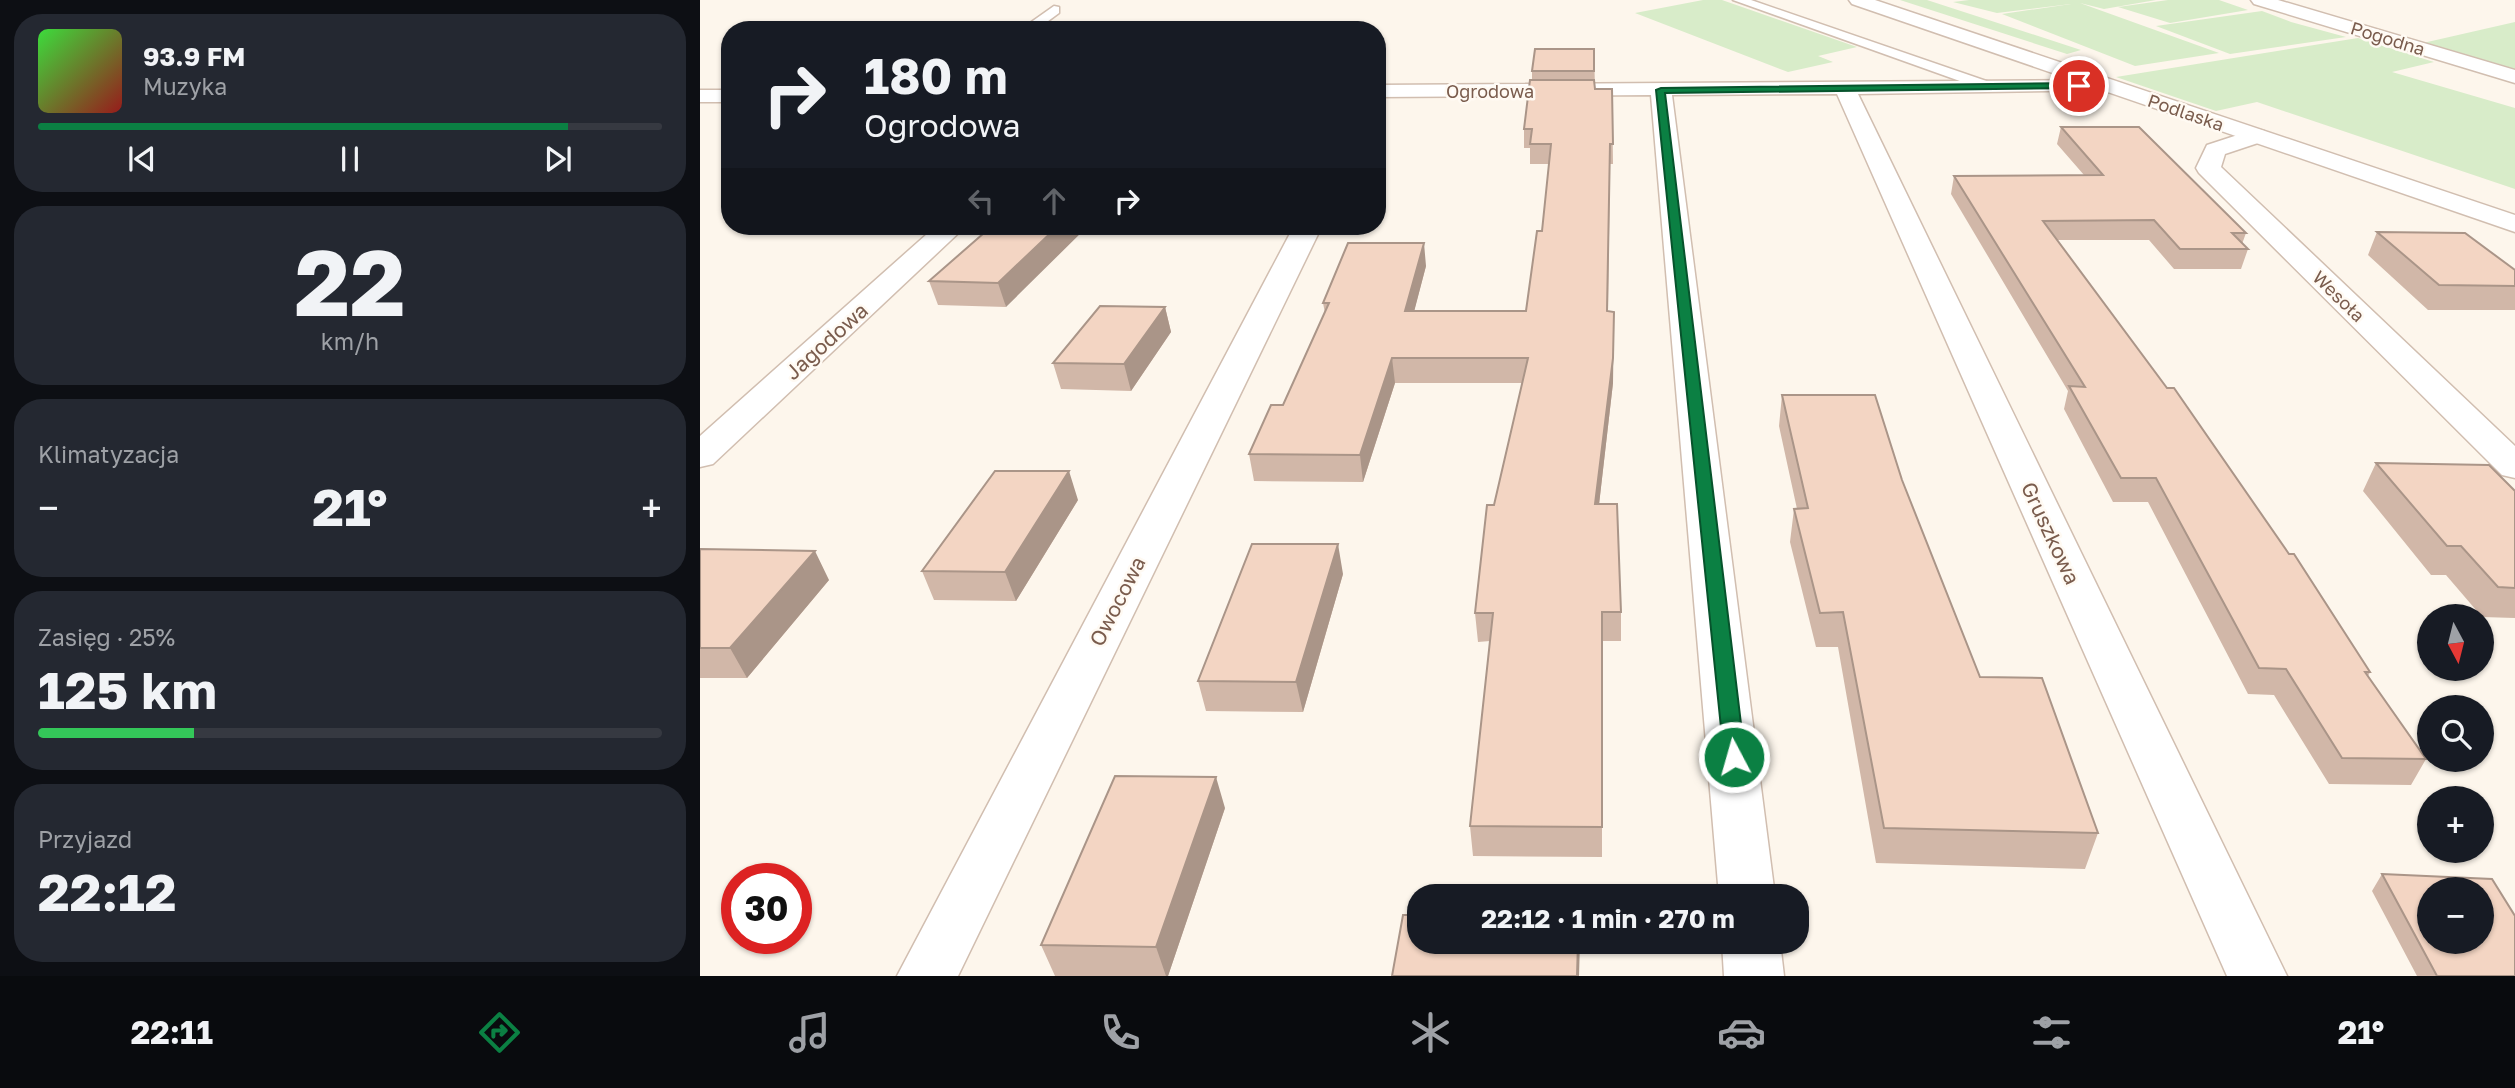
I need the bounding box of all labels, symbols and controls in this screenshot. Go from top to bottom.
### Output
street label: Pogodna [2348,16,2428,60]
text: 93.9 FM [143,41,245,72]
text: 180 m [864,46,1008,105]
icon: right [749,49,840,140]
pin [2049,56,2109,116]
icon: arrive [2060,67,2098,105]
text: Muzyka [143,72,227,100]
street label: Ogrodowa [1446,80,1534,102]
street label: Podlaska [2145,89,2227,135]
text: Ogrodowa [864,106,1021,144]
icon: previous [123,140,161,178]
icon: pause [331,140,369,178]
icon: next [539,140,577,178]
icon: left [962,182,1000,220]
icon: ahead [1035,182,1073,220]
icon: right [1108,182,1146,220]
text: 22 [294,227,406,336]
street label: Wesoła [2308,266,2370,326]
street label: Jagodowa [779,297,873,385]
text: km/h [321,327,379,355]
text: Klimatyzacja [38,440,179,468]
text: 21° [312,475,388,537]
street label: Gruszkowa [2016,478,2086,588]
text: − [38,485,59,530]
text: + [641,485,662,530]
street label: Owocowa [1083,552,1151,650]
north arrow [2417,604,2494,681]
map controls [2417,604,2494,954]
text: Zasięg · 25% [38,623,175,651]
text: 125 km [38,658,217,720]
button: search [2417,695,2494,772]
position arrow [1697,720,1771,794]
button: + [2417,786,2494,863]
text: Przyjazd [38,825,132,853]
text: 22:12 [38,860,177,922]
speed limit sign: 30 [721,863,812,954]
button: − [2417,877,2494,954]
text: 22:12 · 1 min · 270 m [1481,903,1735,934]
icon: directions [475,1008,524,1057]
icon: music [785,1008,834,1057]
icon: phone [1096,1008,1145,1057]
icon: climate [1406,1008,1455,1057]
icon: car [1717,1008,1766,1057]
icon: filters [2027,1008,2076,1057]
text: 22:11 [131,1013,213,1051]
text: 21° [2338,1013,2384,1051]

